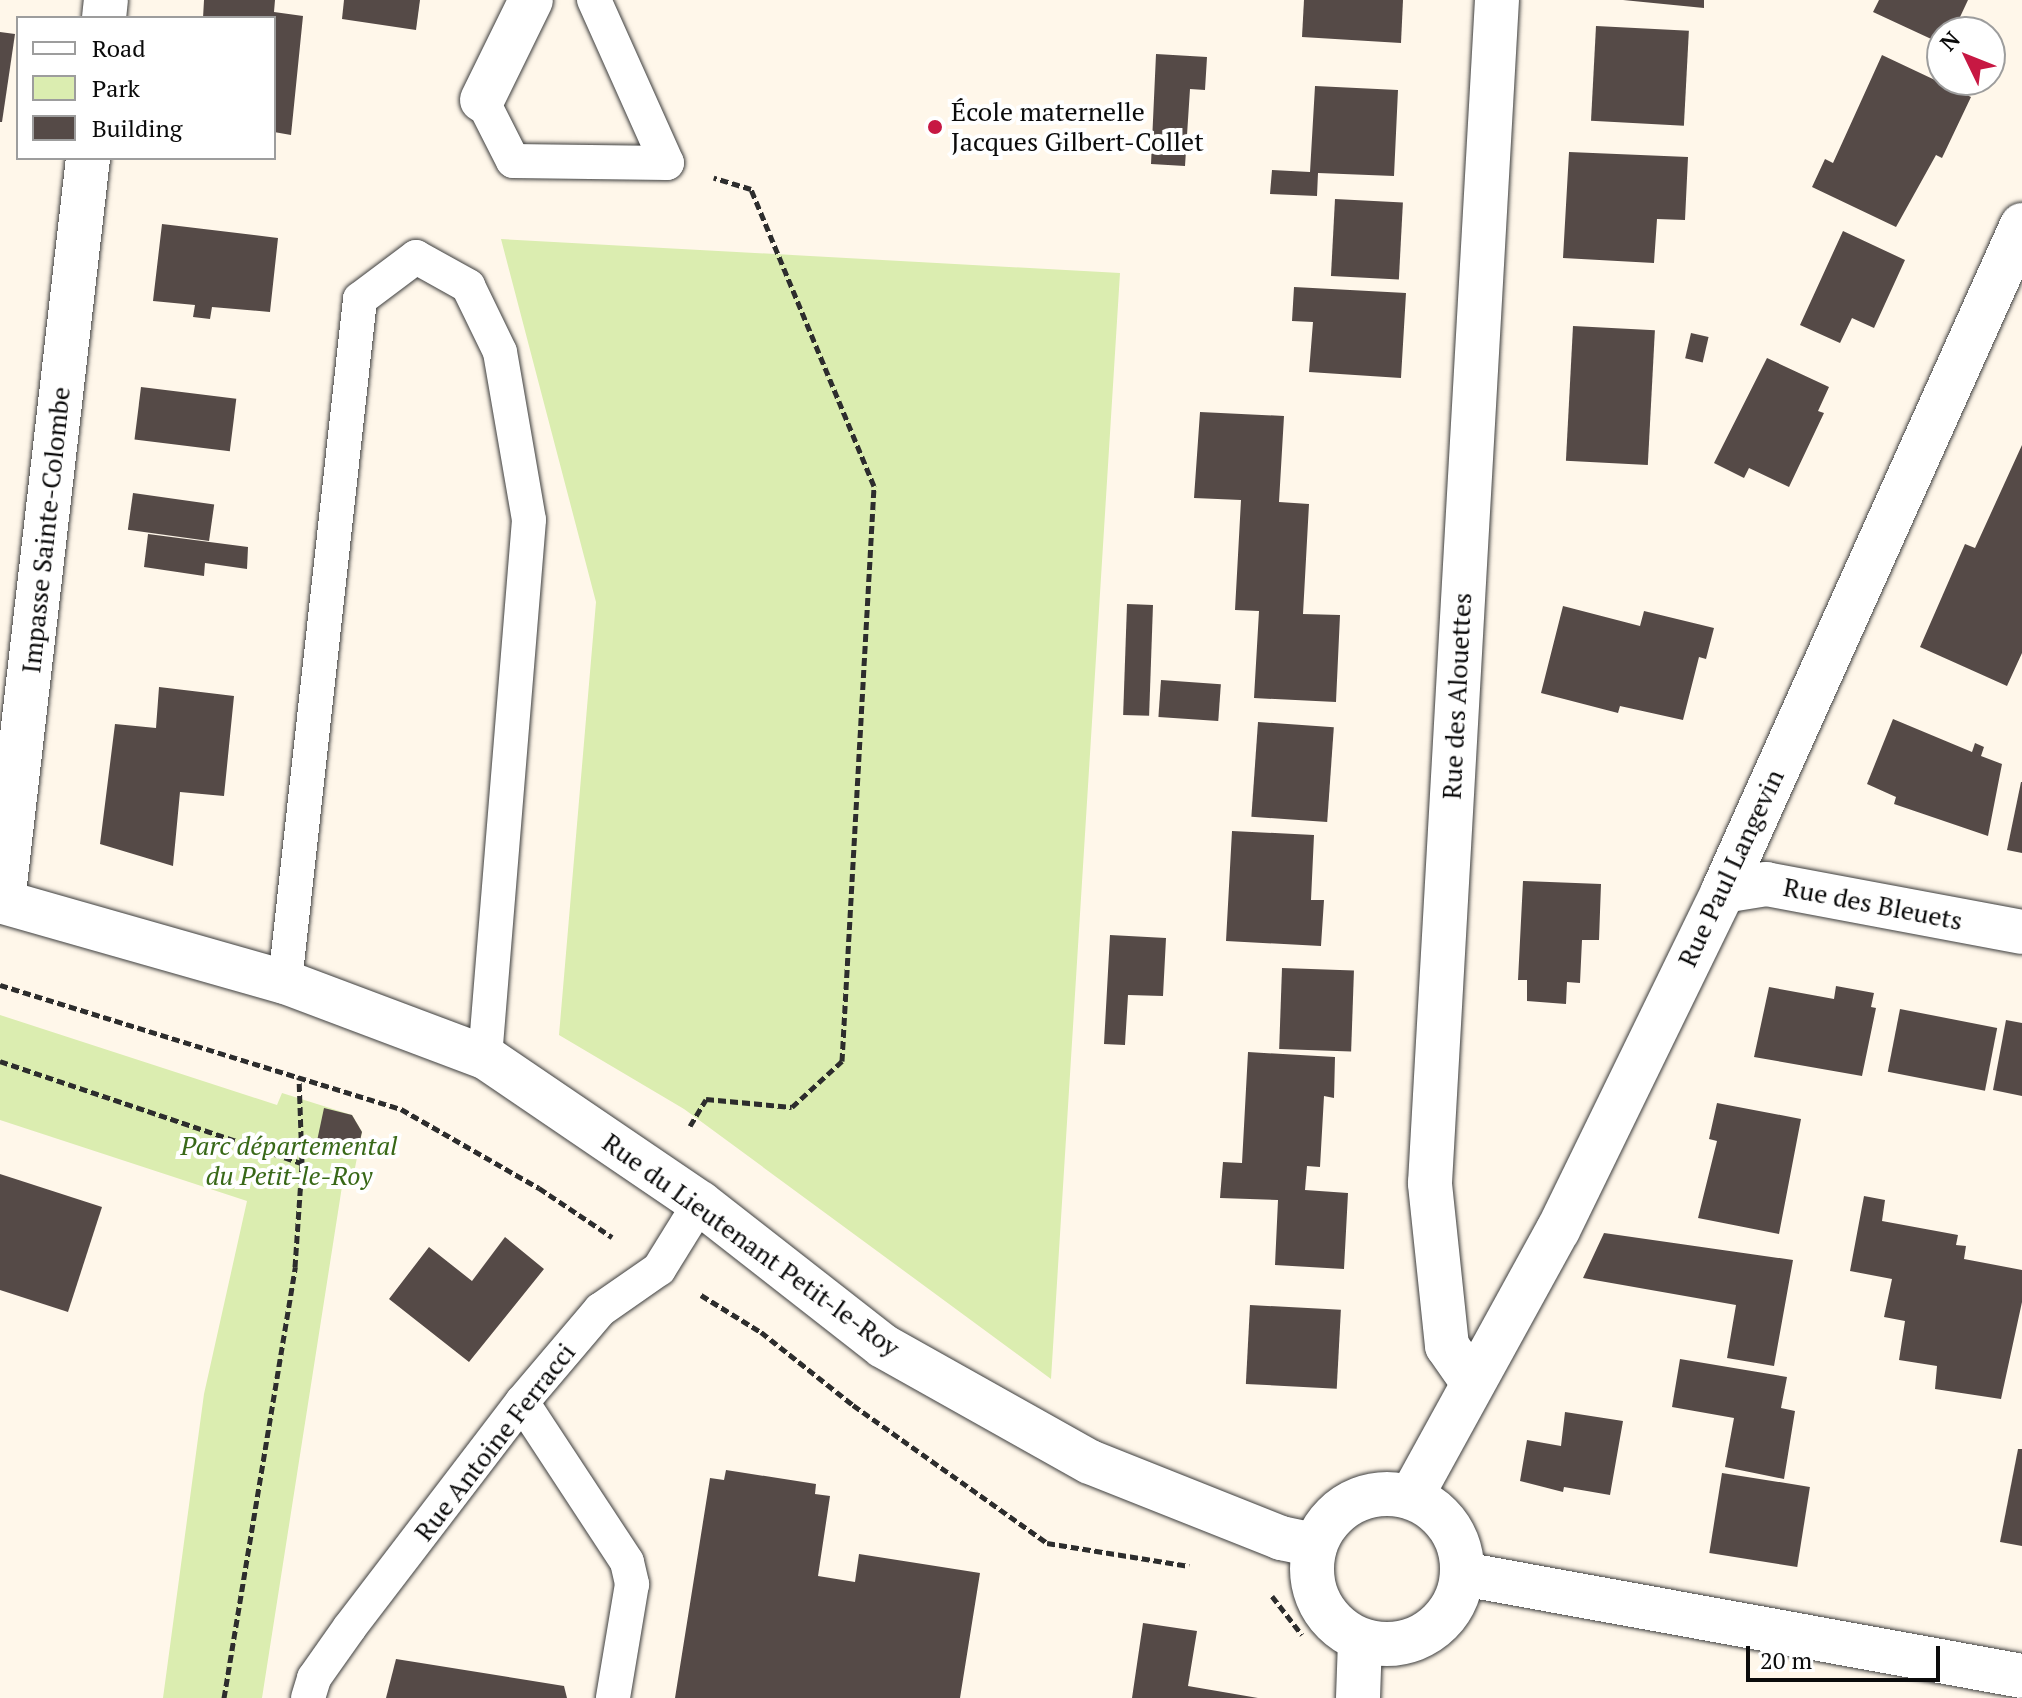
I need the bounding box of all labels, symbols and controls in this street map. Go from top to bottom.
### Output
legend [16,16,276,160]
north arrow [1926,16,2006,96]
text: N [1933,25,1966,57]
text: Road [92,32,146,64]
text: Park [92,72,140,104]
place label: École maternelle Jacques Gilbert-Collet [951,96,1204,158]
text: Building [92,112,182,144]
marker: École maternelle Jacques Gilbert-Collet [926,118,944,136]
street label: Impasse Sainte-Colombe [15,385,77,675]
street label: Rue des Alouettes [1436,592,1478,800]
street label: Rue Paul Langevin [1672,764,1790,972]
street label: Rue des Bleuets [1781,871,1965,937]
street label: Rue du Lieutenant Petit-le-Roy [596,1127,906,1363]
park label: Parc départemental du Petit-le-Roy [180,1130,398,1192]
street label: Rue Antoine Ferracci [408,1337,582,1547]
scale bar [1750,1630,1944,1680]
text: 20 m [1760,1644,1812,1676]

